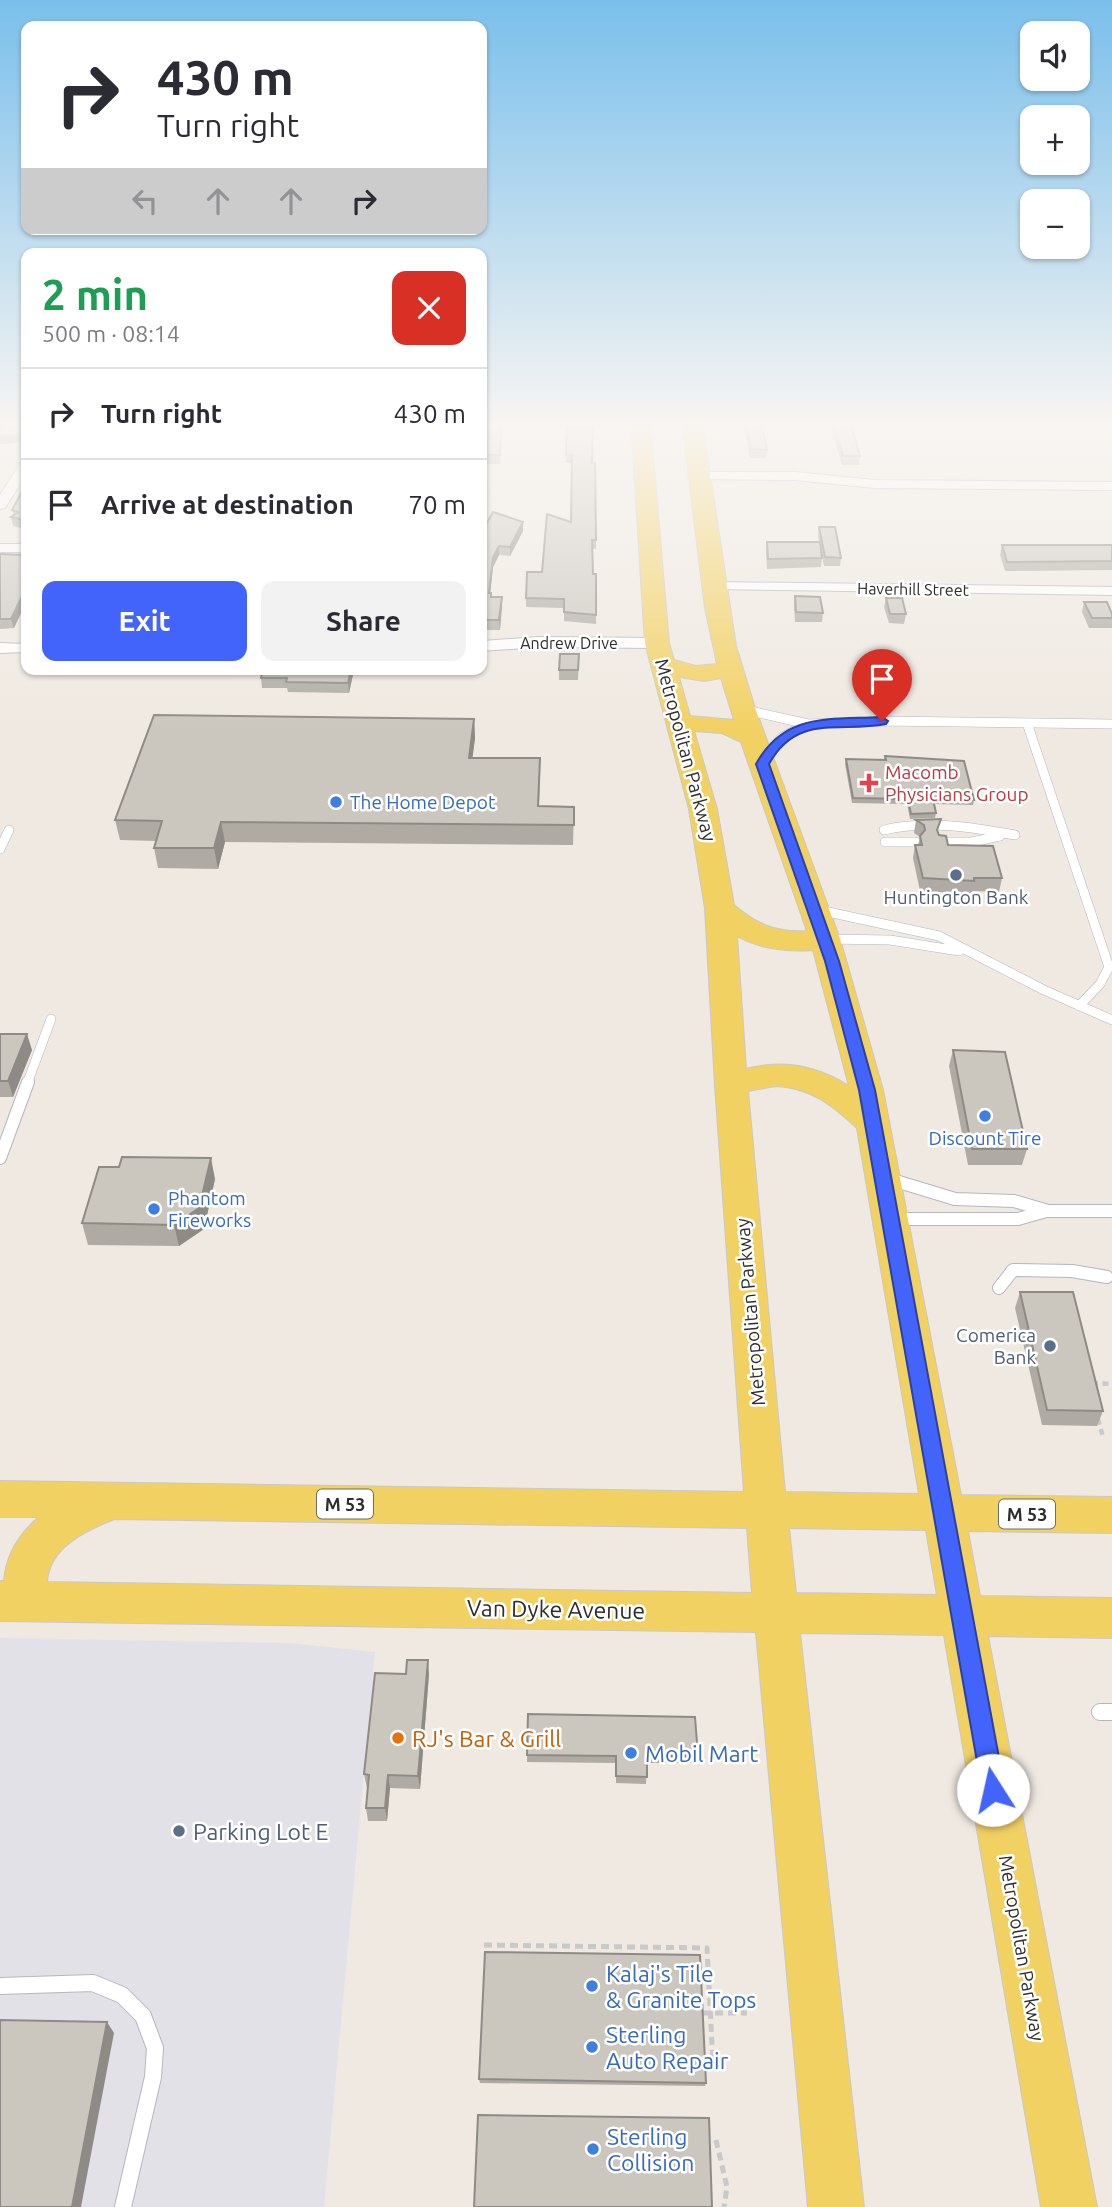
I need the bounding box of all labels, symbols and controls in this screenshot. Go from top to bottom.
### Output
map controls [1020,21,1090,259]
button: sound [1020,21,1090,91]
icon: right [42,49,133,140]
text: 430 m [157,49,294,104]
button: + [1020,105,1090,175]
text: Turn right [157,107,299,143]
icon: left [126,182,164,220]
icon: ahead [199,182,237,220]
icon: ahead [272,182,310,220]
icon: right [345,182,383,220]
button: − [1020,189,1090,259]
text: 2 min [42,271,148,318]
button: close [392,271,466,345]
text: 500 m · 08:14 [42,321,180,346]
icon: right [42,395,80,433]
text: Turn right [101,399,222,428]
text: 430 m [394,399,466,428]
icon: arrive [42,486,80,524]
text: Arrive at destination [101,490,354,519]
text: 70 m [408,490,466,519]
street label: Haverhill Street [857,579,970,599]
button: Exit [42,581,247,661]
button: Share [261,581,466,661]
street label: Andrew Drive [520,634,618,652]
pin [852,649,912,721]
street label: Metropolitan Parkway [651,656,721,844]
icon: arrive [863,660,901,698]
place label: Macomb Physicians Group [885,761,1029,805]
marker: Macomb Physicians Group [859,773,879,793]
place label: The Home Depot [350,791,496,813]
marker: The Home Depot [328,794,344,810]
marker: Huntington Bank [948,867,964,883]
place label: Huntington Bank [884,886,1029,908]
marker: Discount Tire [977,1108,993,1124]
place label: Discount Tire [929,1127,1041,1149]
place label: Phantom Fireworks [168,1187,251,1231]
marker: Phantom Fireworks [146,1201,162,1217]
street label: Metropolitan Parkway [731,1217,769,1407]
place label: Comerica Bank [956,1324,1036,1368]
marker: Comerica Bank [1042,1338,1058,1354]
road number: M 53 [317,1490,373,1518]
road number: M 53 [999,1499,1055,1528]
street label: Van Dyke Avenue [467,1595,645,1623]
place label: RJ's Bar & Grill [412,1726,561,1751]
marker: RJ's Bar & Grill [390,1730,406,1746]
place label: Mobil Mart [645,1741,758,1766]
marker: Mobil Mart [623,1745,639,1761]
position arrow [956,1753,1030,1827]
place label: Parking Lot E [193,1819,328,1844]
marker: Parking Lot E [171,1823,187,1839]
street label: Metropolitan Parkway [995,1853,1049,2043]
place label: Kalaj's Tile & Granite Tops [606,1961,756,2012]
marker: Kalaj's Tile & Granite Tops [584,1978,600,1994]
place label: Sterling Auto Repair [606,2022,729,2073]
marker: Sterling Auto Repair [584,2039,600,2055]
place label: Sterling Collision [607,2124,694,2175]
marker: Sterling Collision [585,2141,601,2157]

